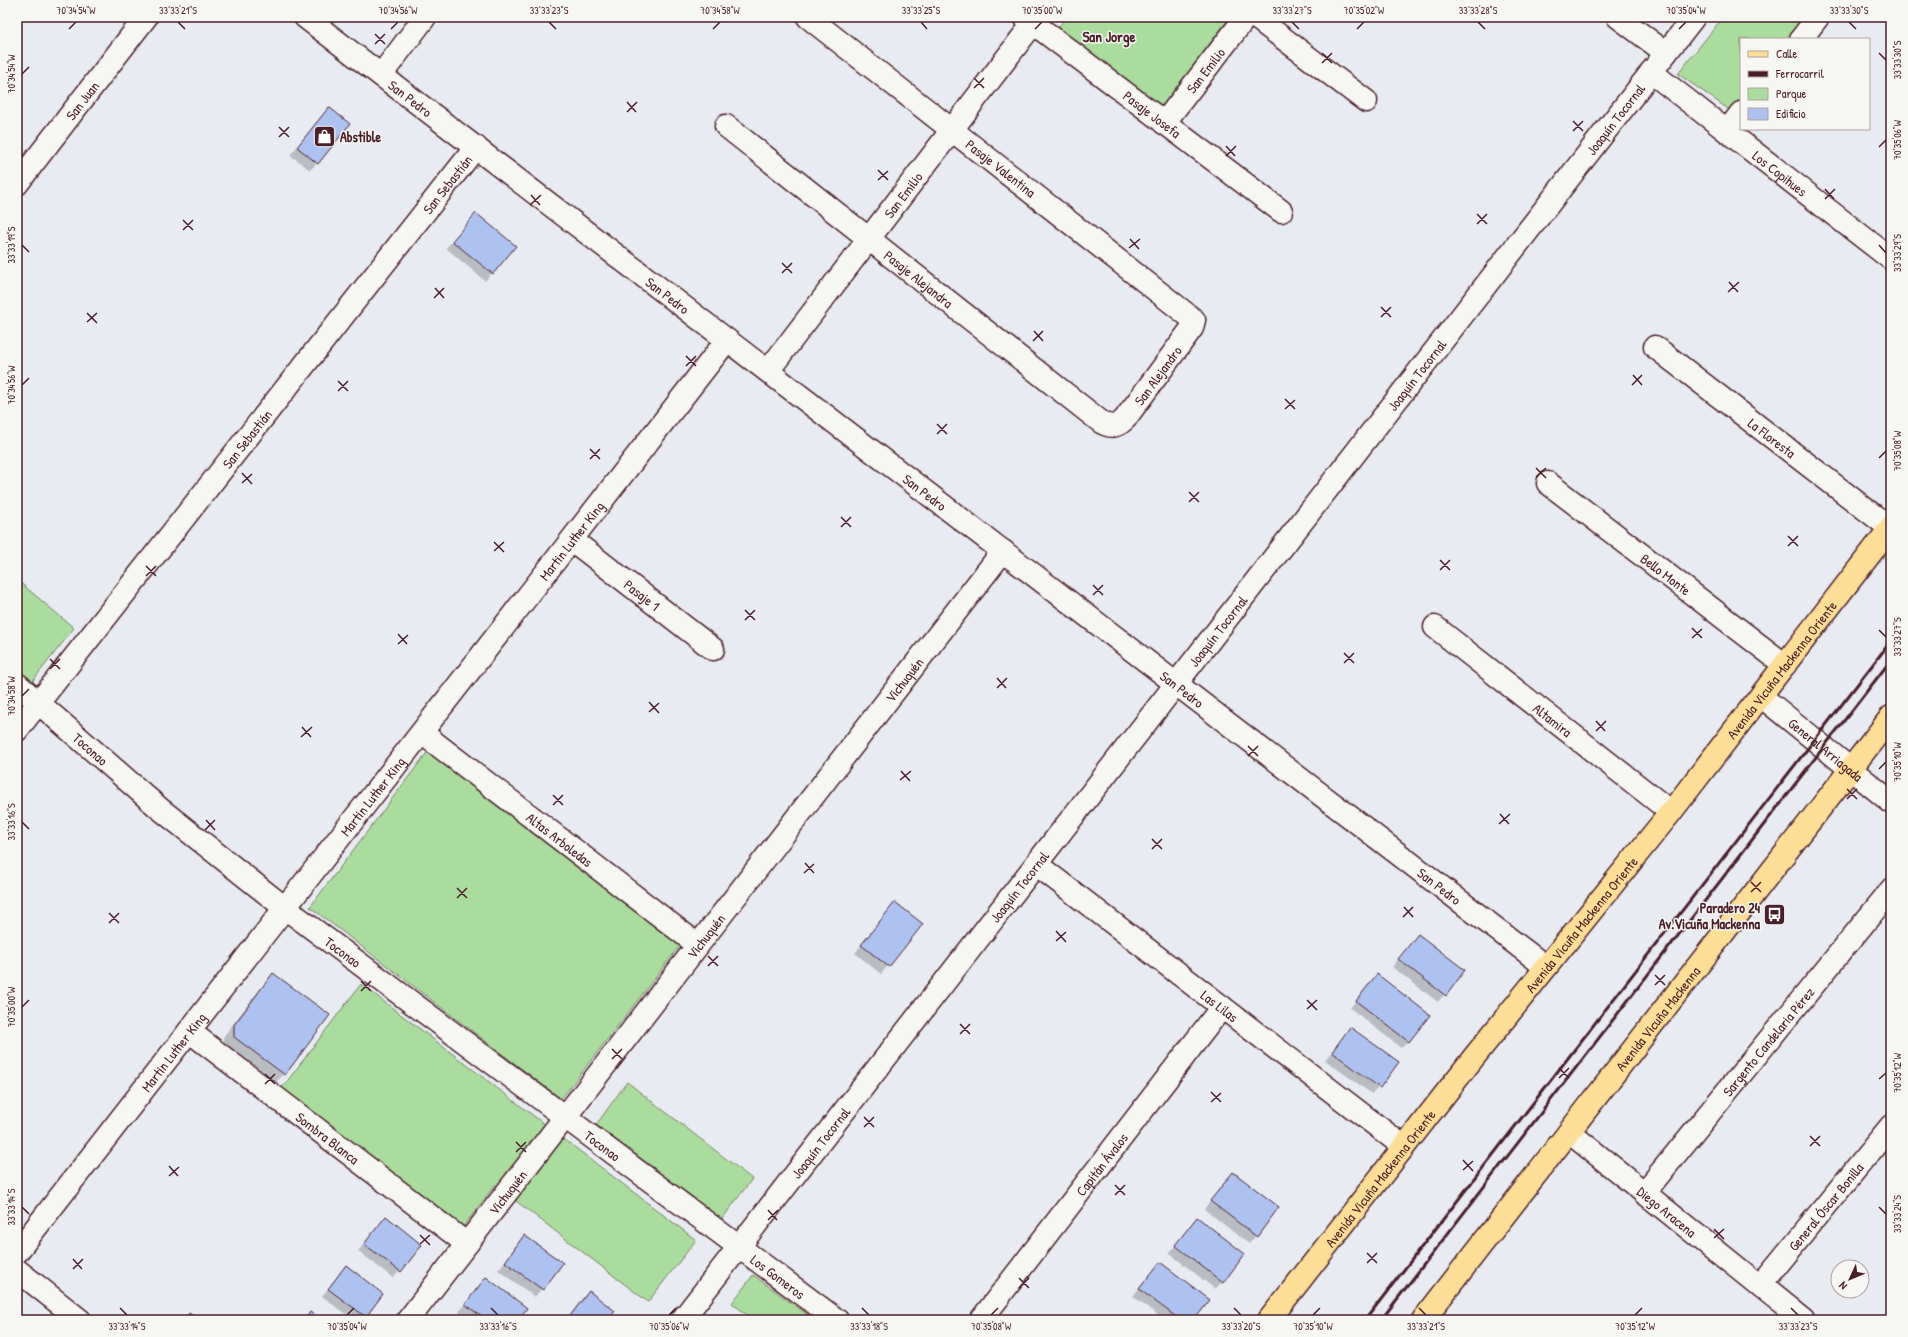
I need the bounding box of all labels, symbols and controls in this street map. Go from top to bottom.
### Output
text: 70°34'54"W [57,4,96,17]
text: 33°33'21"S [159,4,197,17]
text: 70°34'56"W [378,4,418,17]
text: 33°33'23"S [530,4,569,17]
text: 70°34'58"W [700,4,741,17]
text: 33°33'25"S [902,4,941,17]
text: 70°35'00"W [1022,4,1063,17]
text: 33°33'27"S [1272,4,1312,17]
text: 70°35'02"W [1344,4,1385,17]
text: 33°33'28"S [1459,4,1498,17]
text: 70°35'04"W [1666,4,1707,17]
text: 33°33'30"S [1830,4,1869,17]
district label: San Jorge [1082,26,1136,48]
legend [1740,38,1870,130]
text: 33°33'30"S [1891,40,1904,79]
street label: San Emilio [1181,43,1229,97]
text: Calle [1776,45,1797,62]
text: 70°34'54"W [5,54,18,93]
text: Ferrocarril [1775,65,1825,82]
street label: San Pedro [385,75,437,121]
street label: San Juan [61,77,103,123]
street label: Joaquín Tocornal [1581,79,1649,158]
text: Parque [1776,85,1806,102]
street label: Pasaje Josefa [1120,86,1186,142]
text: Edificio [1776,105,1806,122]
text: 70°35'06"W [1891,119,1904,160]
shop icon: Abstible [311,123,337,149]
place label: Abstible [340,127,381,146]
street label: Pasaje Valentina [961,135,1040,202]
street label: Los Copihues [1749,145,1812,200]
street label: San Sebastián [418,151,476,217]
street label: San Emilio [879,167,926,221]
text: 33°33'19"S [5,226,18,263]
text: 33°33'29"S [1891,234,1904,272]
street label: Pasaje Alejandra [881,245,958,312]
street label: San Pedro [642,272,694,318]
street label: Joaquín Tocornal [1383,335,1450,414]
street label: San Alejandro [1129,341,1186,409]
text: 70°34'56"W [5,365,18,405]
street label: San Sebastián [217,405,276,472]
street label: La Floresta [1745,413,1800,462]
text: 70°35'08"W [1891,430,1904,471]
street label: San Pedro [899,469,951,515]
street label: Martin Luther King [534,497,609,584]
street label: Bello Monte [1637,548,1695,599]
street label: Pasaje 1 [621,575,664,614]
street label: Joaquín Tocornal [1184,591,1251,670]
street label: Avenida Vicuña Mackenna Oriente [1722,596,1841,742]
text: 33°33'27"S [1891,617,1904,657]
street label: Vichuquén [880,653,927,706]
street label: San Pedro [1157,666,1208,712]
text: 70°34'58"W [5,675,18,716]
street label: Altamira [1530,698,1577,741]
street label: General Arriagada [1785,713,1868,786]
street label: Toconao [69,728,113,769]
text: 70°35'10"W [1891,741,1904,782]
street label: Martin Luther King [335,752,410,839]
text: 33°33'16"S [5,803,18,841]
street label: Altas Arboledas [523,807,597,871]
street label: Joaquín Tocornal [985,847,1053,926]
street label: Avenida Vicuña Mackenna Oriente [1520,852,1642,996]
street label: San Pedro [1414,863,1466,909]
place label: Paradero 24 Av.Vicuña Mackenna [1659,898,1761,933]
bus stop icon: Paradero 24 Av.Vicuña Mackenna [1762,902,1788,928]
street label: Vichuquén [682,909,729,962]
street label: Toconao [321,932,366,971]
street label: Avenida Vicuña Mackenna [1611,962,1704,1074]
street label: Sargento Candelaria Pérez [1718,983,1818,1100]
street label: Las Lilas [1197,985,1243,1026]
text: 70°35'00"W [5,986,18,1027]
street label: Martin Luther King [136,1008,211,1095]
text: 70°35'12"W [1891,1052,1904,1093]
street label: Joaquín Tocornal [786,1103,854,1182]
street label: Avenida Vicuña Mackenna Oriente [1320,1105,1440,1251]
street label: Sombra Blanca [292,1107,364,1168]
street label: Toconao [581,1125,625,1165]
street label: Capitán Ávalos [1071,1128,1132,1199]
street label: General Óscar Bonilla [1783,1158,1867,1254]
street label: Vichuquén [484,1166,531,1218]
street label: Diego Aracena [1633,1181,1701,1241]
text: 33°33'14"S [5,1188,18,1225]
text: 33°33'24"S [1891,1195,1904,1233]
street label: Los Gomeros [747,1250,809,1303]
north arrow [1830,1259,1870,1299]
text: N [1836,1279,1850,1293]
text: 33°33'14"S [109,1320,146,1333]
text: 70°35'04"W [327,1320,368,1333]
text: 33°33'16"S [479,1320,517,1333]
text: 70°35'06"W [649,1320,690,1333]
text: 33°33'18"S [850,1320,888,1333]
text: 70°35'08"W [971,1320,1012,1333]
text: 33°33'20"S [1222,1320,1261,1333]
text: 70°35'10"W [1293,1320,1334,1333]
text: 33°33'21"S [1407,1320,1445,1333]
text: 70°35'12"W [1615,1320,1656,1333]
text: 33°33'23"S [1779,1320,1818,1333]

